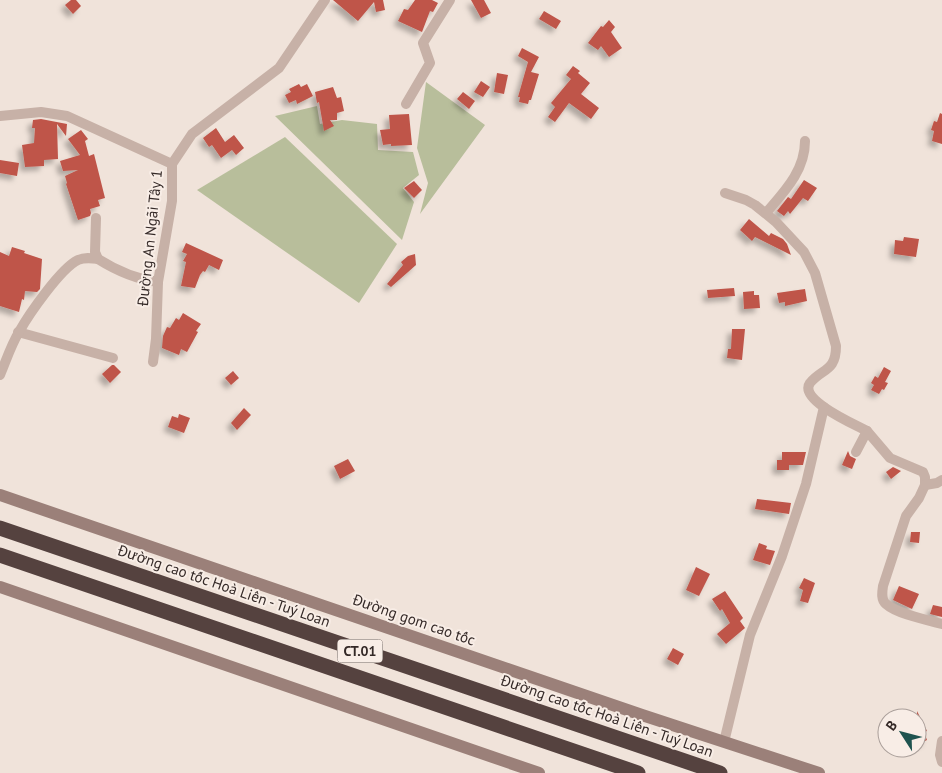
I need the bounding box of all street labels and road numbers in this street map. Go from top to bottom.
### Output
street label: Đường An Ngãi Tây 1 [133,169,166,308]
street label: Đường cao tốc Hoà Liên - Tuý Loan [115,540,333,631]
street label: Đường gom cao tốc [349,589,478,649]
road number: CT.01 [338,640,382,662]
street label: Đường cao tốc Hoà Liên - Tuý Loan [498,670,716,761]

